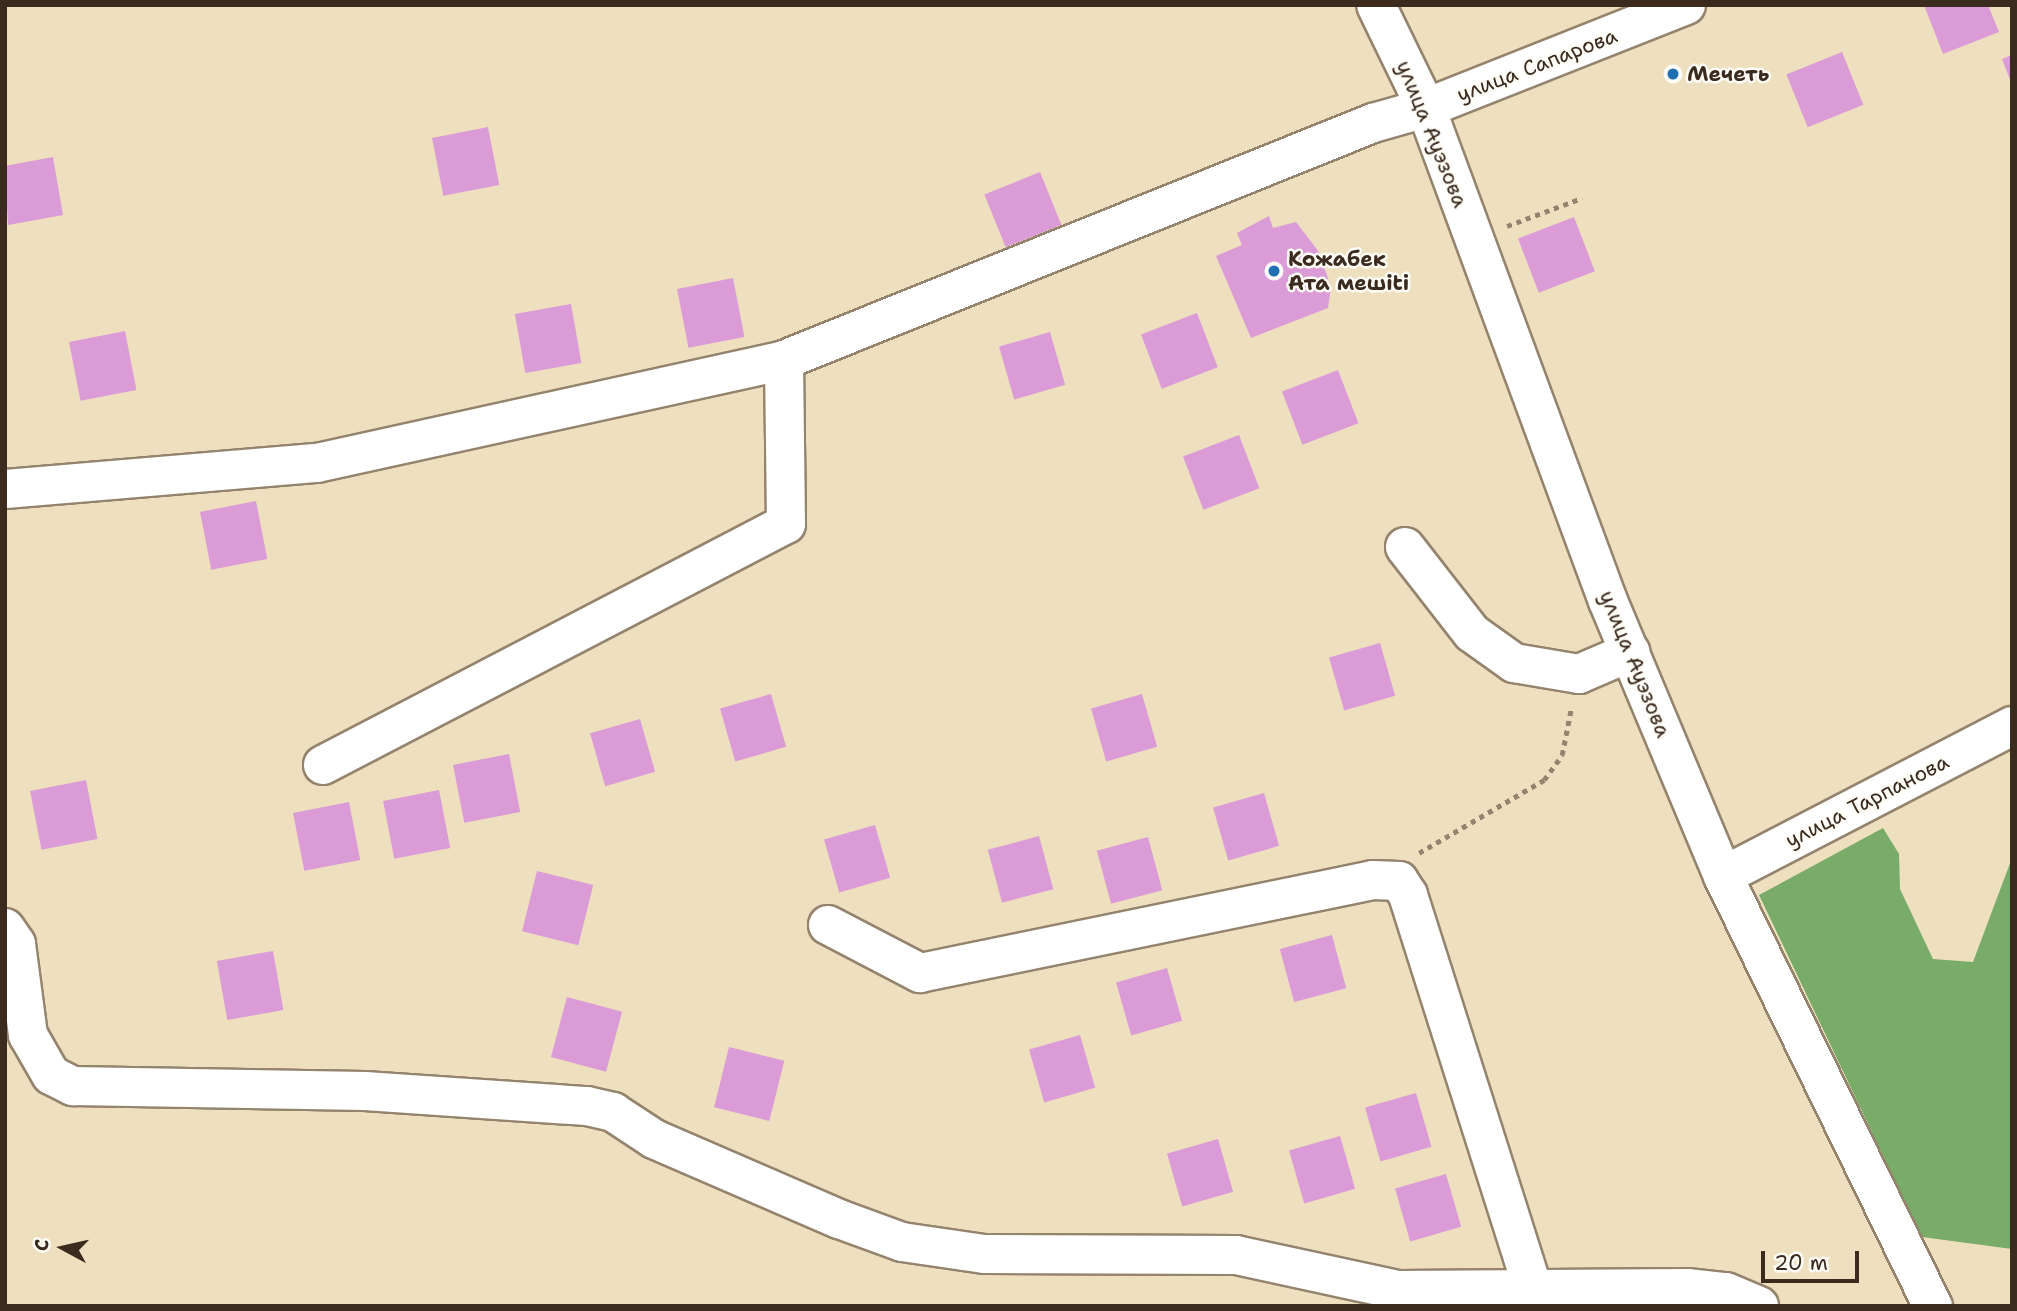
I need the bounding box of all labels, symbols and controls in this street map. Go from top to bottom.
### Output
street label: улица Сапарова [1453,23,1621,107]
street label: улица Ауэзова [1391,57,1473,211]
place label: Мечеть [1687,61,1769,87]
marker: Мечеть [1665,66,1681,82]
place label: Кожабек Ата мешiti [1288,246,1409,296]
marker: Кожабек Ата мешiti [1266,263,1282,279]
street label: улица Ауэзова [1594,587,1676,741]
street label: улица Тарпанова [1781,749,1953,853]
north arrow [28,1213,98,1283]
text: С [29,1237,55,1253]
scale bar [1765,1238,1863,1282]
text: 20 m [1774,1249,1828,1277]

